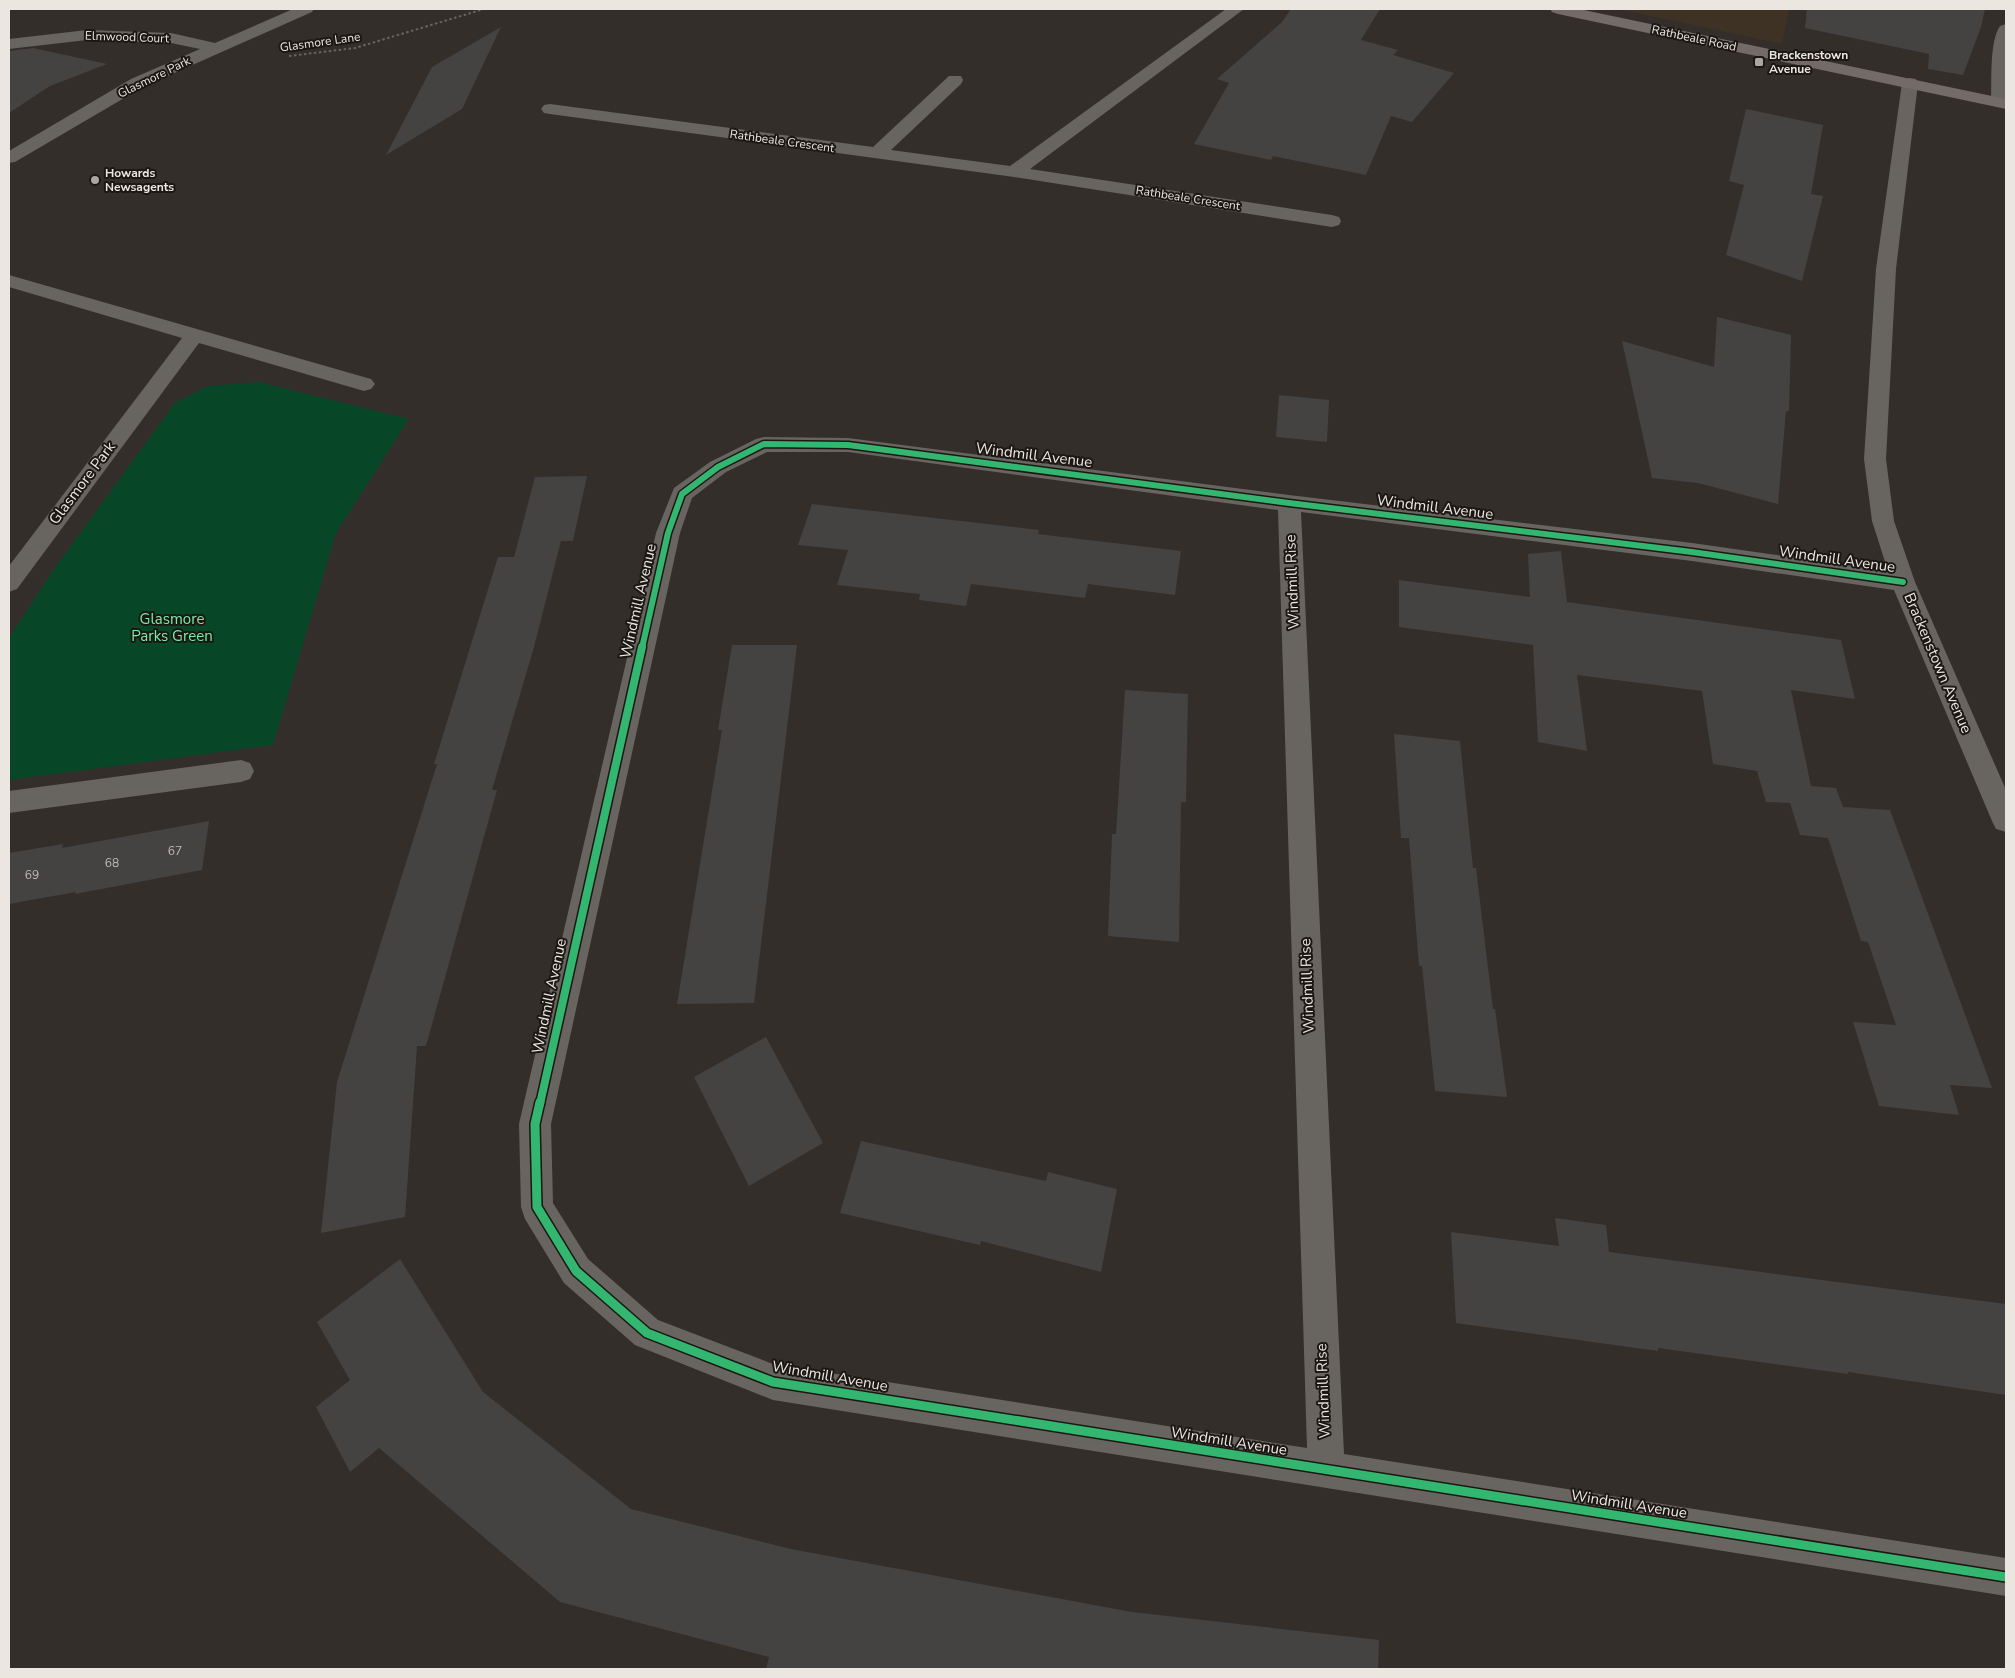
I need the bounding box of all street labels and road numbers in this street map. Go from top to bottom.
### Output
street label: Rathbeale Road [1650,21,1738,55]
street label: Elmwood Court [85,28,170,46]
street label: Glasmore Lane [279,28,361,56]
street label: Glasmore Park [115,52,194,102]
street label: Rathbeale Crescent [729,126,836,156]
street label: Rathbeale Crescent [1135,182,1242,214]
street label: Glasmore Park [44,437,120,528]
street label: Windmill Avenue [975,438,1093,472]
street label: Windmill Avenue [1376,490,1494,524]
street label: Windmill Rise [1280,534,1304,630]
street label: Windmill Avenue [1777,541,1897,577]
street label: Windmill Avenue [615,542,661,660]
street label: Brackenstown Avenue [1899,590,1977,736]
street label: Windmill Avenue [527,937,571,1055]
street label: Windmill Rise [1295,938,1319,1034]
street label: Windmill Rise [1311,1343,1335,1439]
street label: Windmill Avenue [770,1356,890,1396]
street label: Windmill Avenue [1169,1422,1289,1460]
street label: Windmill Avenue [1569,1485,1689,1523]

